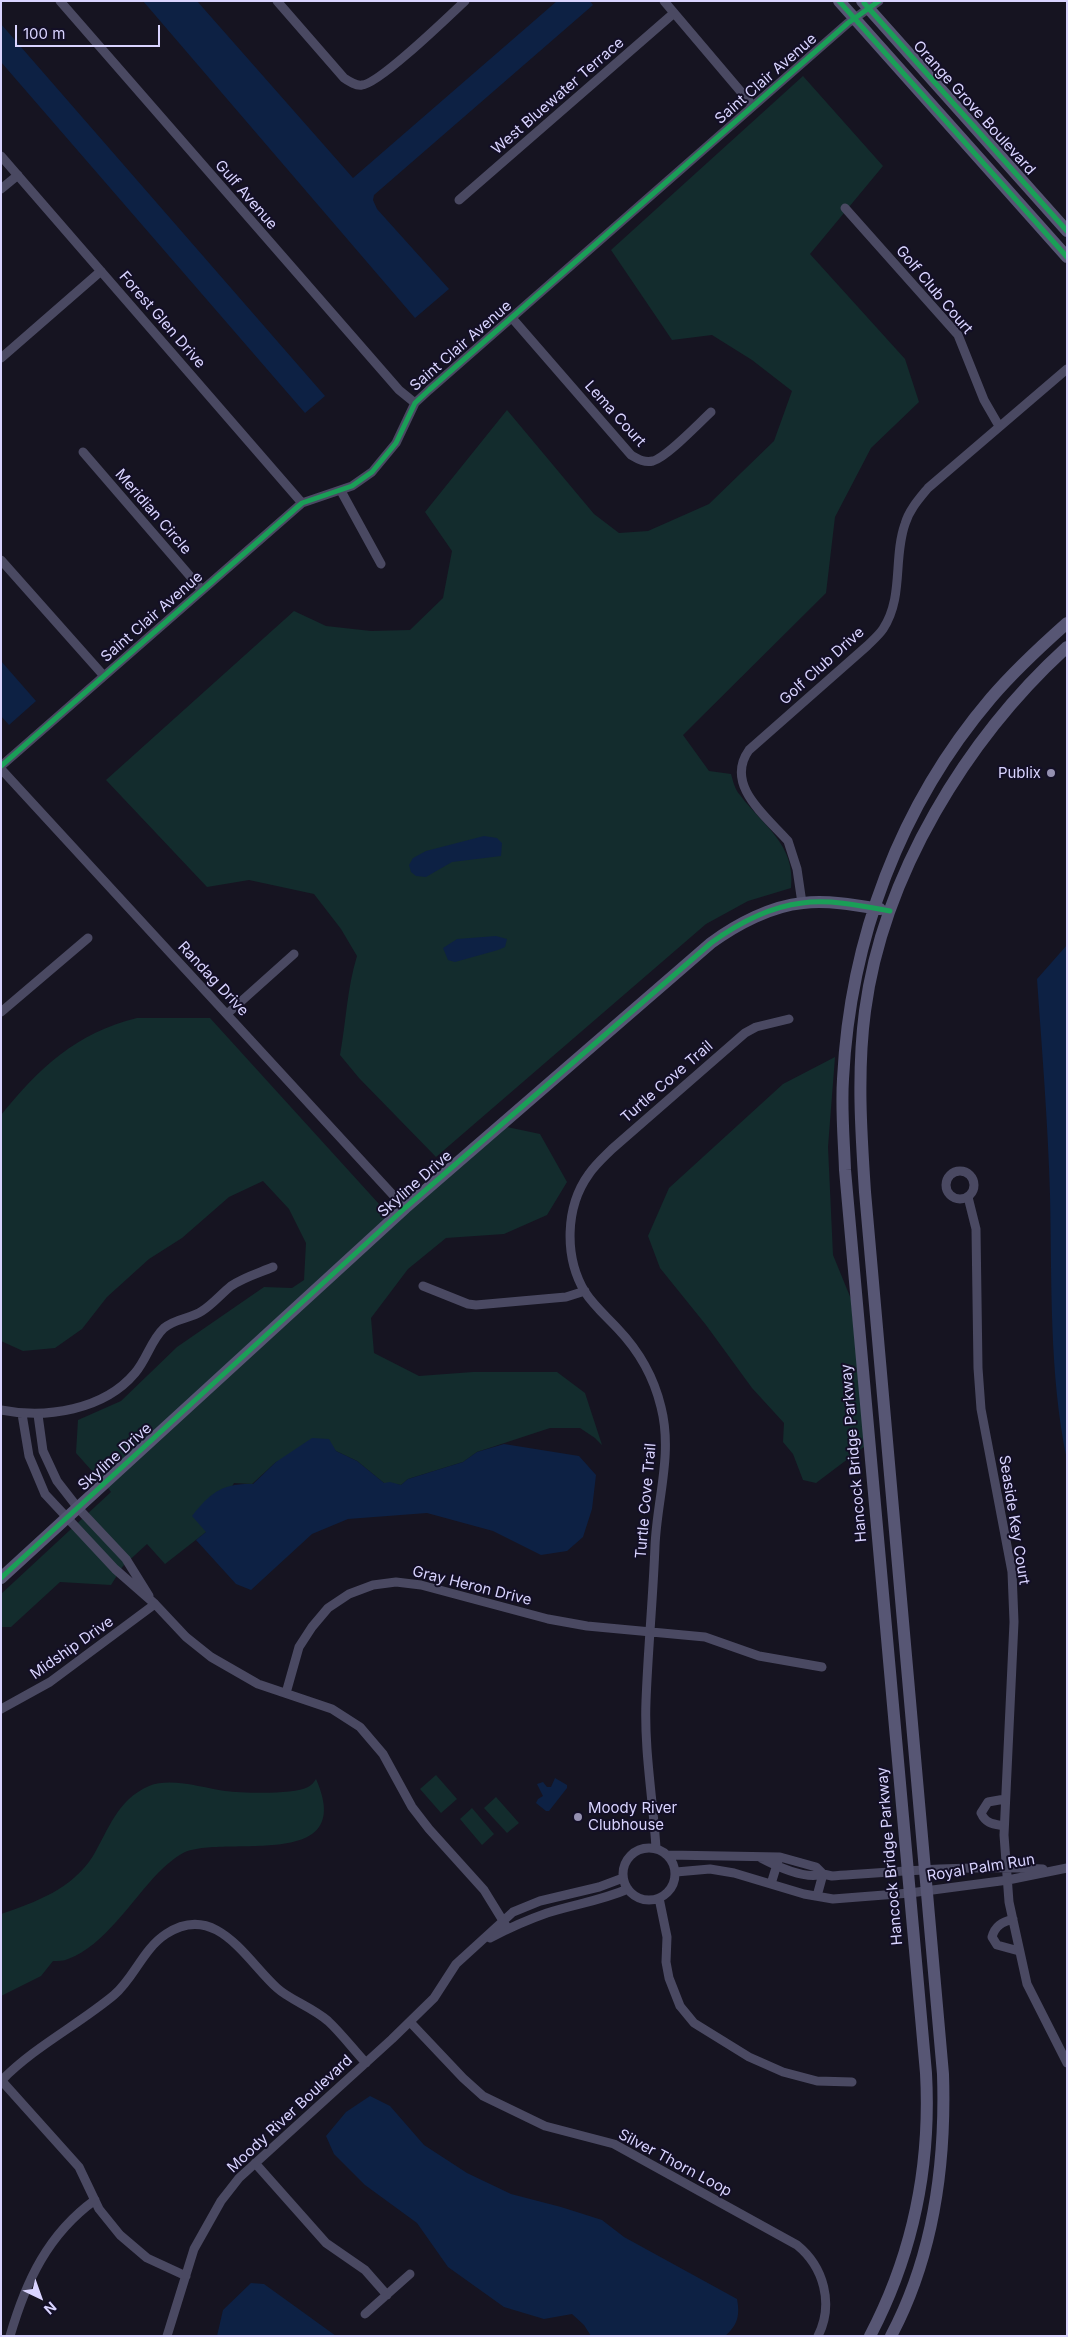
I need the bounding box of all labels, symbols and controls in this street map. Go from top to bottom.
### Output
scale bar [18,15,162,47]
text: 100 m [23,24,65,43]
street label: Saint Clair Avenue [711,30,821,128]
street label: West Bluewater Terrace [488,34,628,158]
street label: Orange Grove Boulevard [909,37,1039,179]
street label: Gulf Avenue [211,157,281,233]
street label: Golf Club Court [892,242,976,338]
street label: Forest Glen Drive [115,268,209,372]
street label: Saint Clair Avenue [406,297,516,395]
street label: Lema Court [581,377,649,451]
street label: Meridian Circle [111,466,195,558]
street label: Saint Clair Avenue [97,568,207,666]
street label: Golf Club Drive [776,623,868,709]
place label: Publix [998,764,1041,782]
marker: Publix [1045,767,1057,779]
street label: Randag Drive [174,938,252,1020]
street label: Turtle Cove Trail [617,1037,717,1127]
street label: Skyline Drive [374,1147,456,1221]
street label: Hancock Bridge Parkway [837,1363,871,1543]
street label: Skyline Drive [75,1419,155,1495]
street label: Turtle Cove Trail [632,1443,660,1559]
street label: Seaside Key Court [995,1454,1033,1586]
street label: Gray Heron Drive [410,1562,534,1610]
street label: Midship Drive [27,1613,117,1683]
street label: Hancock Bridge Parkway [873,1766,907,1946]
place label: Moody River Clubhouse [588,1799,677,1834]
marker: Moody River Clubhouse [572,1811,584,1823]
street label: Royal Palm Run [926,1851,1036,1885]
street label: Moody River Boulevard [224,2051,356,2177]
street label: Silver Thorn Loop [615,2126,735,2200]
north arrow [15,2272,65,2322]
text: N [41,2299,60,2318]

